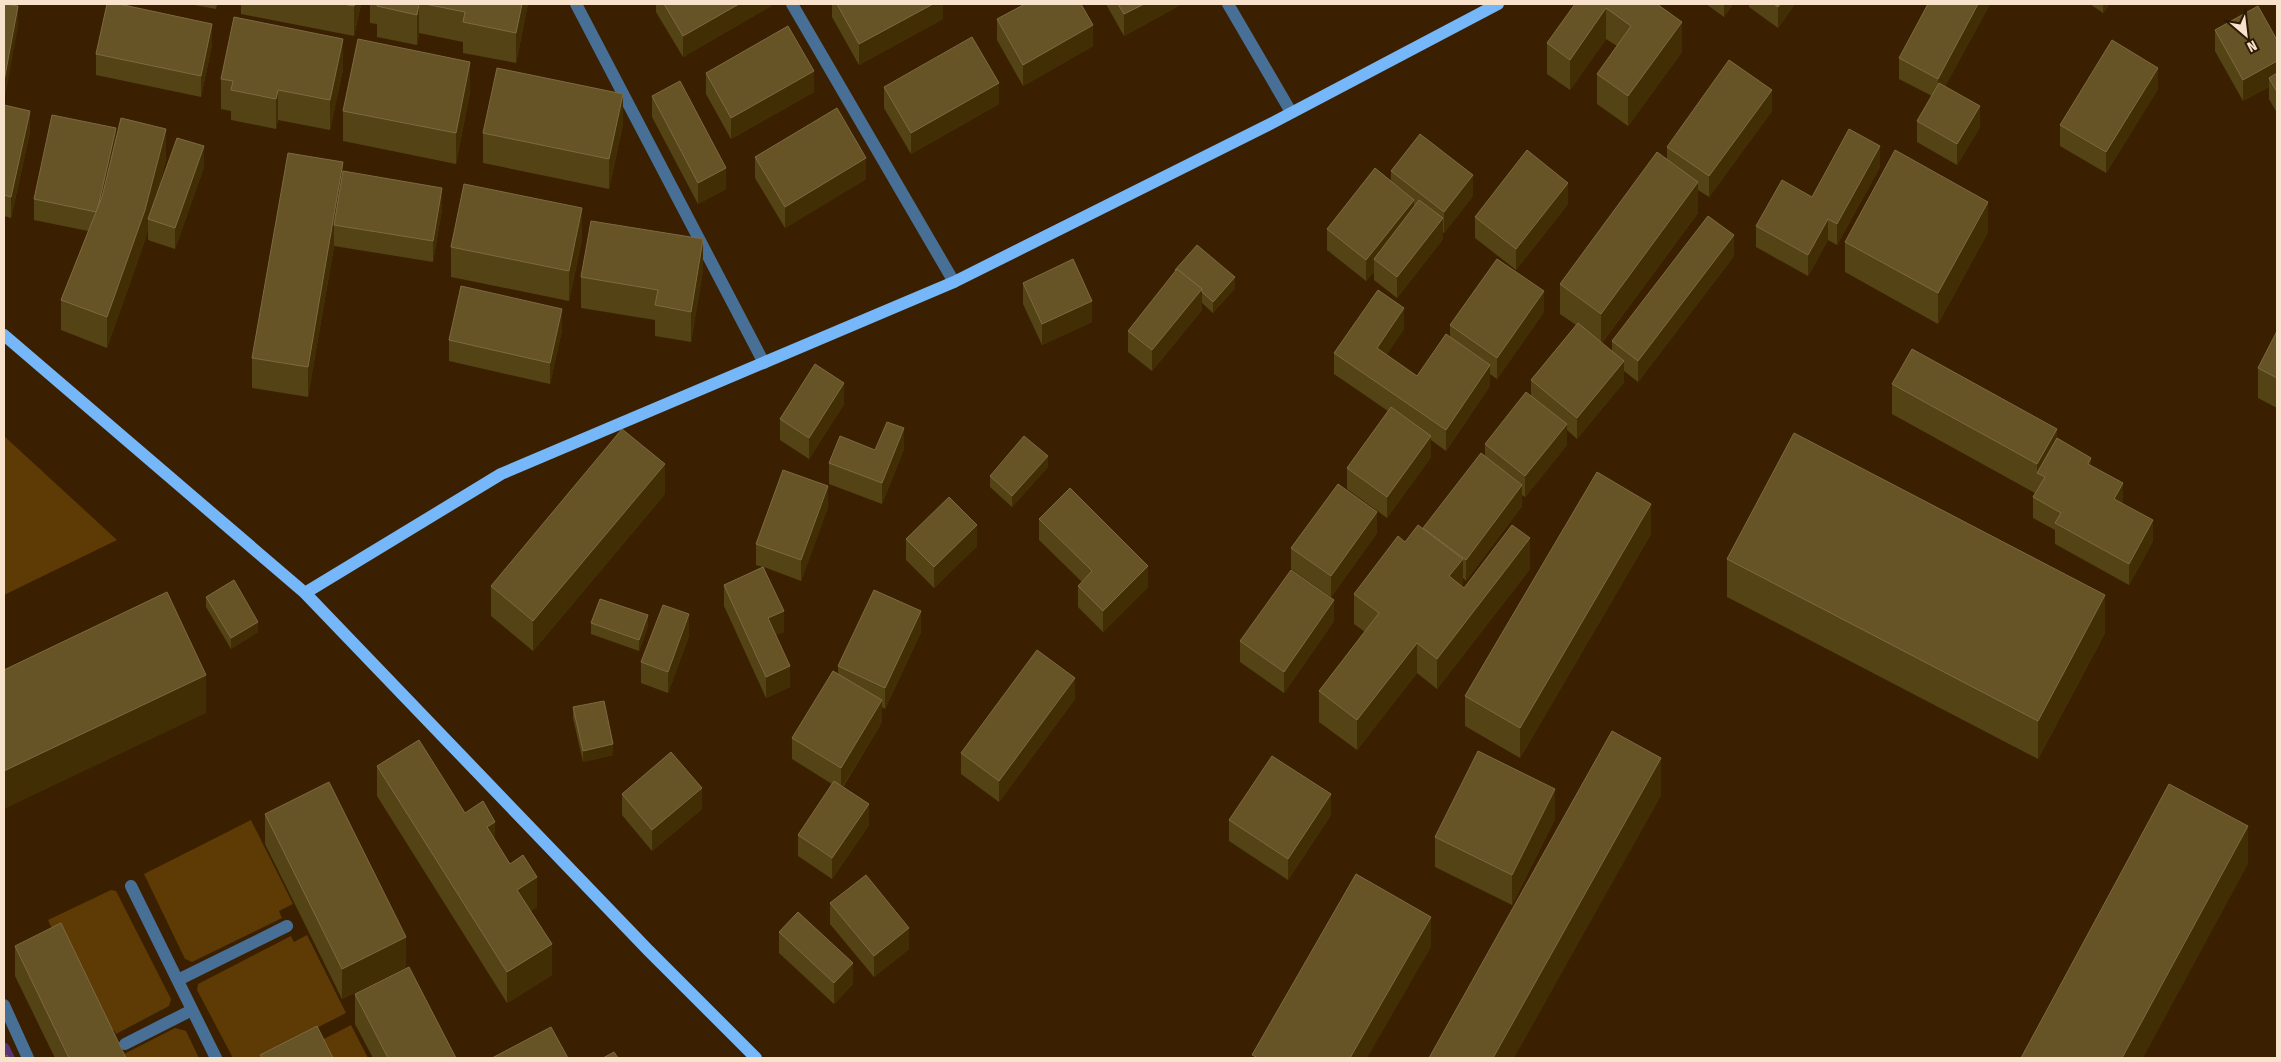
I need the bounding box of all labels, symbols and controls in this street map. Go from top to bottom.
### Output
north arrow [2221,10,2271,60]
text: N [2244,37,2260,56]

